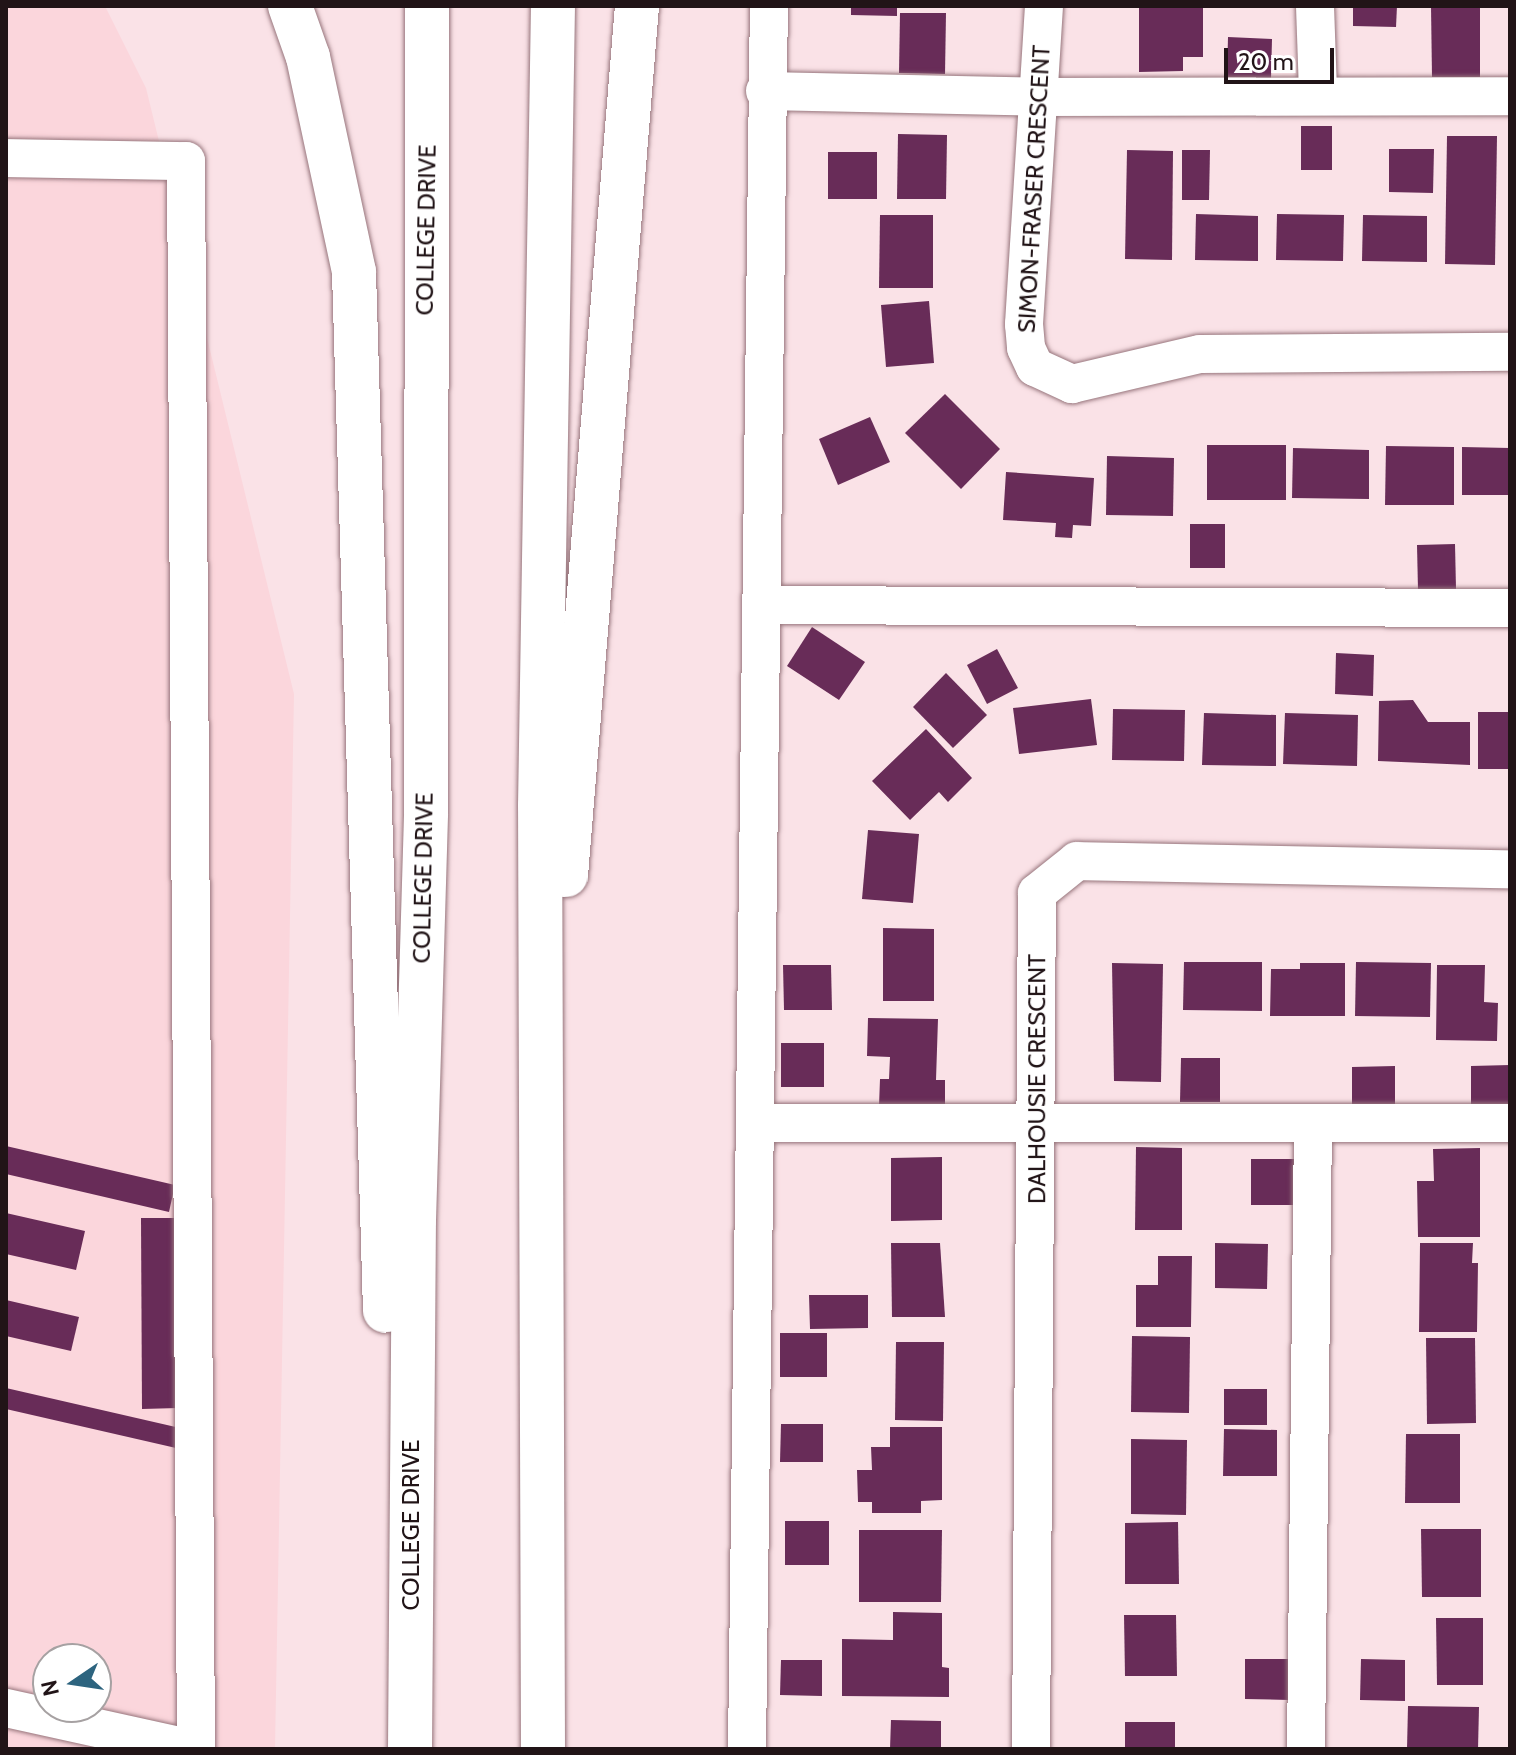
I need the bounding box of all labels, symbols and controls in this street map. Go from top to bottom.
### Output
scale bar [1228,32,1338,82]
street label: SIMON-FRASER CRESCENT [1012,44,1056,334]
text: 20 m [1238,47,1294,76]
street label: COLLEGE DRIVE [410,144,442,316]
street label: COLLEGE DRIVE [407,792,439,964]
street label: DALHOUSIE CRESCENT [1023,954,1051,1204]
street label: COLLEGE DRIVE [397,1440,425,1610]
north arrow [32,1643,112,1723]
text: N [35,1677,65,1699]

